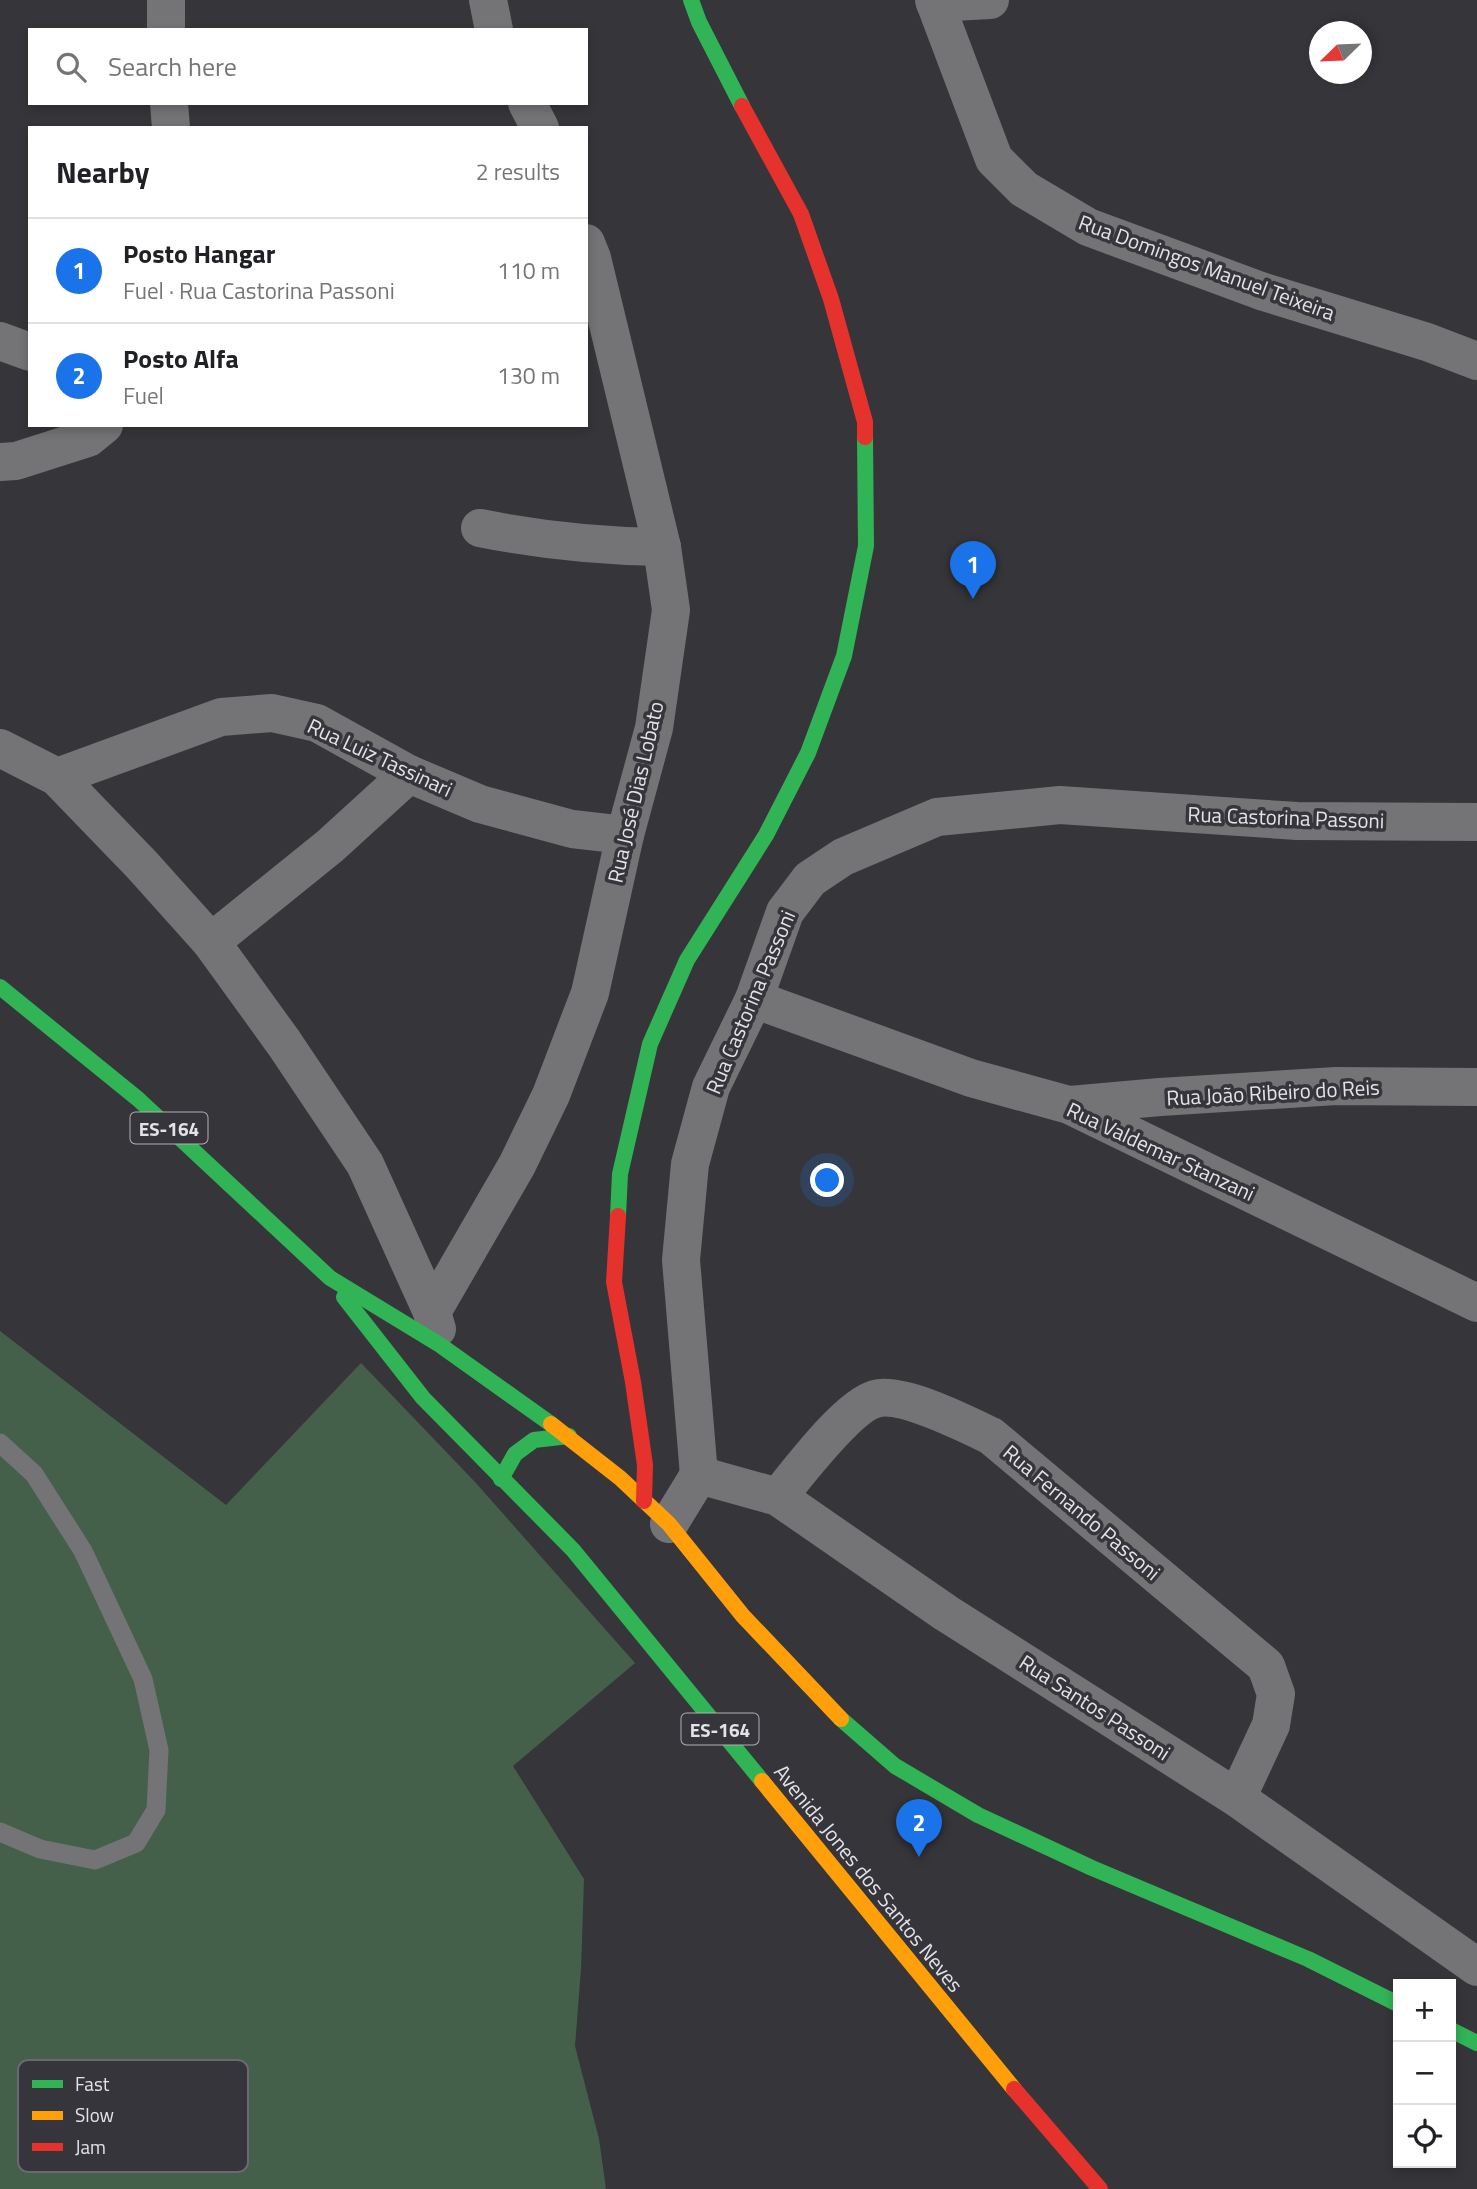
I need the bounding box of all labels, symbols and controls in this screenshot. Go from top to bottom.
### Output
north arrow [1309,21,1372,84]
search box [28,28,588,105]
text: Search here [108,47,237,86]
icon: search [52,48,90,86]
text: Nearby [56,149,149,195]
text: 2 results [476,154,560,189]
street label: Rua Domingos Manuel Teixeira [1074,206,1340,328]
text: Posto Hangar [123,234,276,273]
text: 1 [73,253,85,288]
text: 110 m [497,253,560,288]
text: Fuel · Rua Castorina Passoni [123,273,395,308]
text: Posto Alfa [123,339,239,378]
text: 2 [73,358,85,393]
text: 130 m [497,358,560,393]
text: Fuel [123,378,164,413]
pin: 1 [950,541,996,599]
street label: Rua José Dias Lobato [599,698,671,886]
street label: Rua Luiz Tassinari [302,709,458,805]
street label: Rua Castorina Passoni [1187,798,1385,836]
street label: Rua Castorina Passoni [697,905,803,1099]
street label: Rua João Ribeiro do Reis [1166,1070,1380,1114]
street label: Rua Valdemar Stanzani [1062,1093,1260,1209]
road number: ES-164 [130,1112,208,1144]
your location [810,1163,844,1197]
street label: Rua Fernando Passoni [996,1436,1168,1588]
street label: Rua Santos Passoni [1013,1646,1177,1768]
road number: ES-164 [682,1714,758,1744]
street label: Avenida Jones dos Santos Neves [767,1757,971,1999]
pin: 2 [896,1799,942,1857]
map controls [1393,1979,1456,2168]
button: + [1393,1979,1456,2042]
button: − [1393,2042,1456,2105]
legend [18,2060,248,2172]
text: Fast [75,2069,110,2098]
text: Slow [75,2100,114,2129]
button: locate [1393,2105,1456,2168]
text: Jam [75,2132,106,2161]

